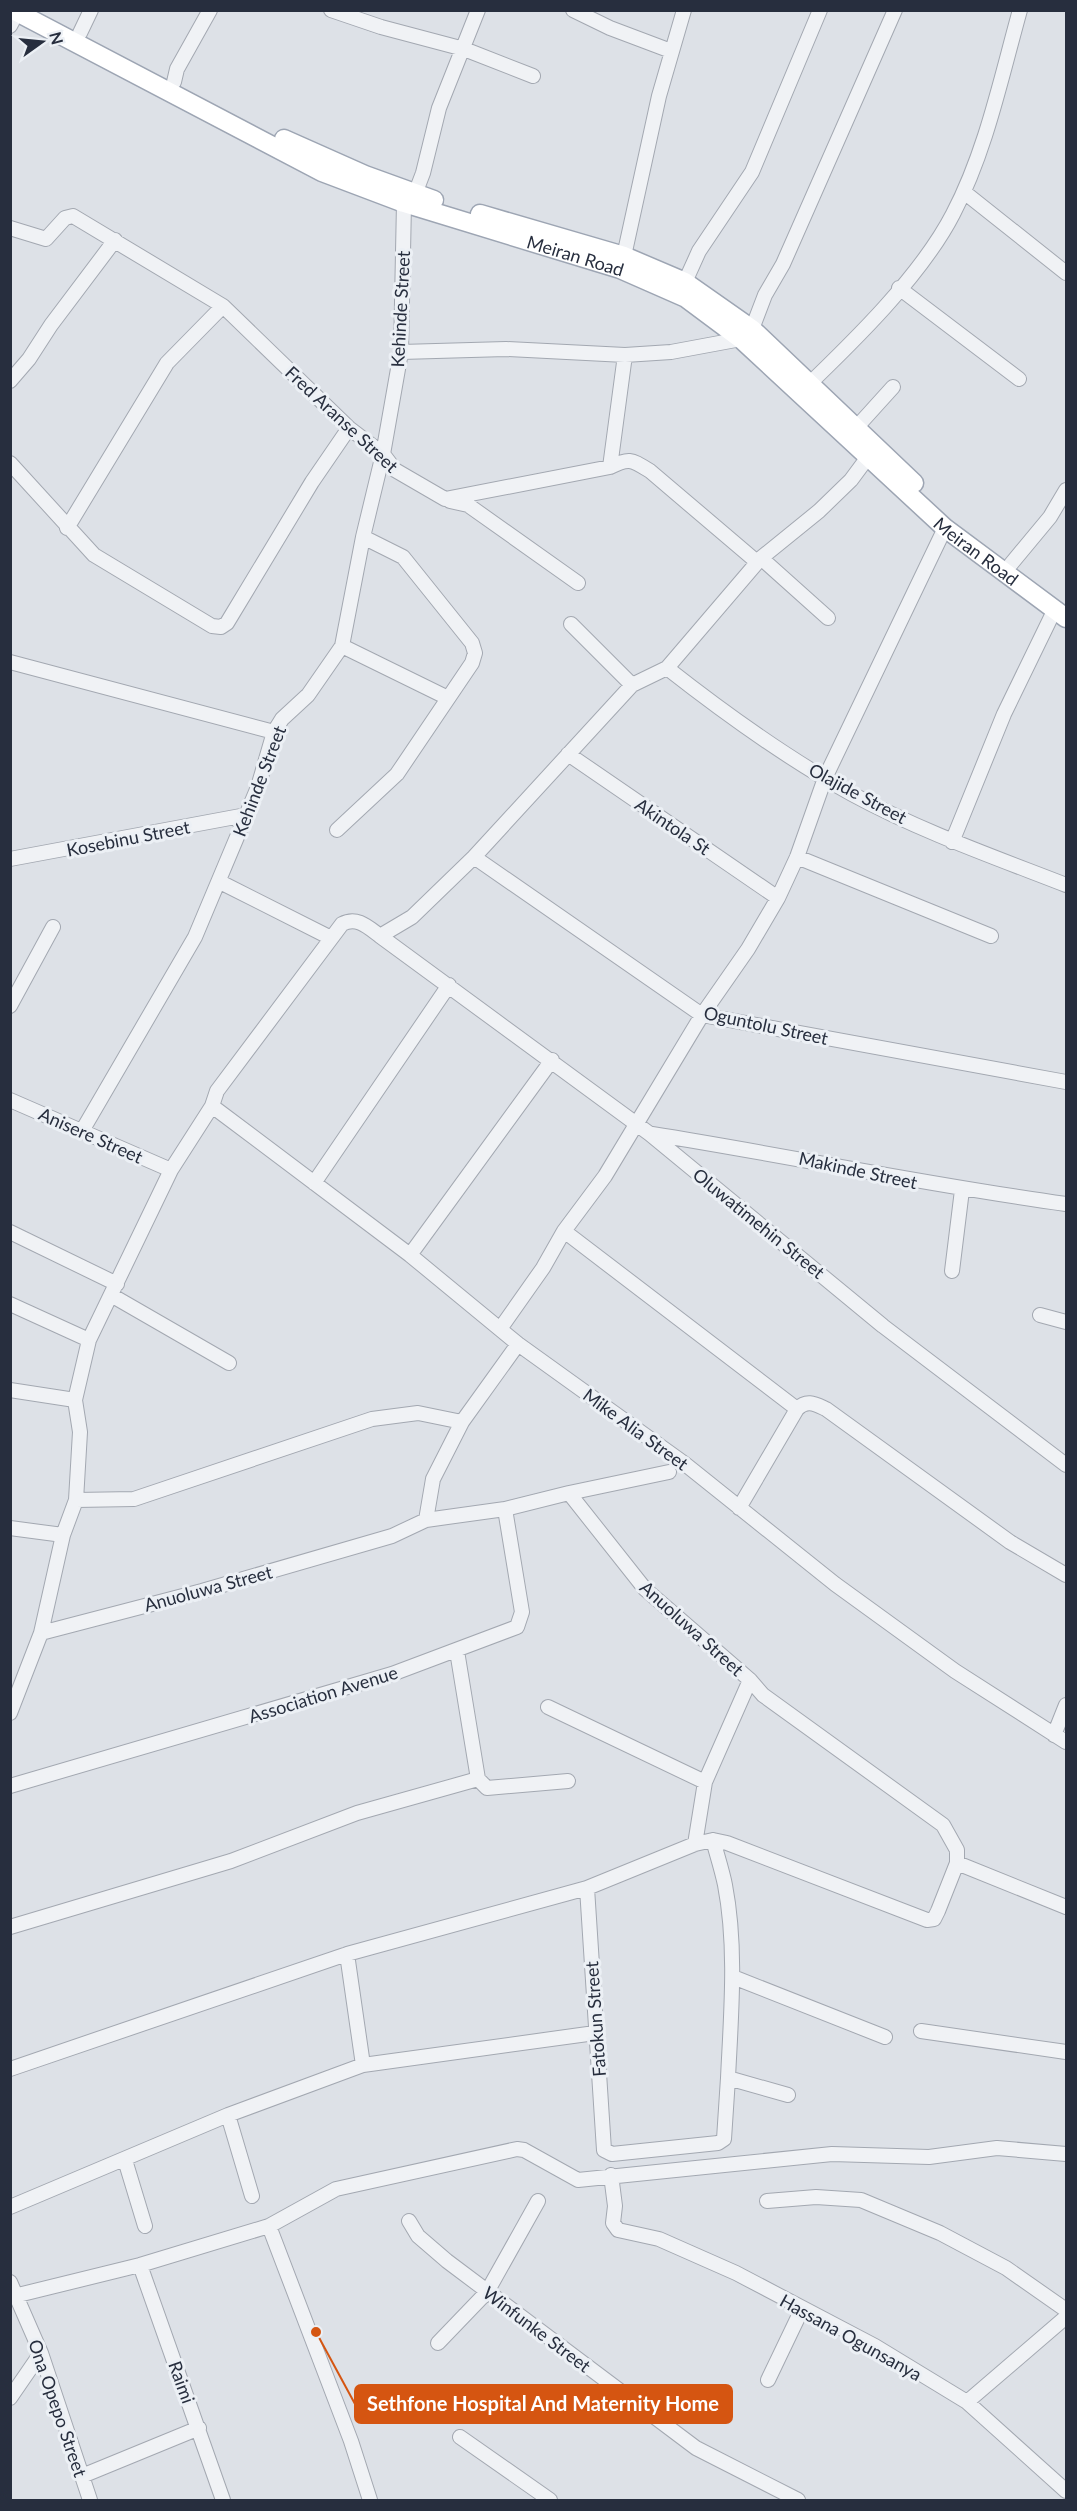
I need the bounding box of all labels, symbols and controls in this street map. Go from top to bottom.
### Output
north arrow [12,12,72,72]
text: N [46,30,68,46]
street label: Meiran Road [524,230,627,281]
street label: Kehinde Street [386,250,414,368]
street label: Fred Aranse Street [281,361,403,477]
street label: Meiran Road [929,512,1023,590]
street label: Kehinde Street [228,722,290,839]
street label: Olajide Street [805,758,911,828]
street label: Akintola St [631,793,715,859]
street label: Kosebinu Street [64,815,192,861]
street label: Oguntolu Street [702,1001,831,1049]
street label: Anisere Street [36,1102,147,1168]
street label: Makinde Street [797,1147,920,1193]
street label: Oluwatimehin Street [689,1163,830,1283]
street label: Mike Alia Street [579,1383,693,1475]
street label: Anuoluwa Street [142,1560,275,1616]
street label: Anuoluwa Street [636,1576,749,1681]
street label: Association Avenue [246,1661,400,1727]
street label: Fatokun Street [580,1960,610,2077]
street label: Winfunke Street [479,2281,596,2377]
street label: Hassana Ogunsanya [776,2289,926,2385]
street label: Ona Opepo Street [24,2336,92,2480]
street label: Raimi [164,2358,200,2406]
callout: Sethfone Hospital And Maternity Home [355,2385,732,2423]
text: Sethfone Hospital And Maternity Home [367,2391,719,2415]

